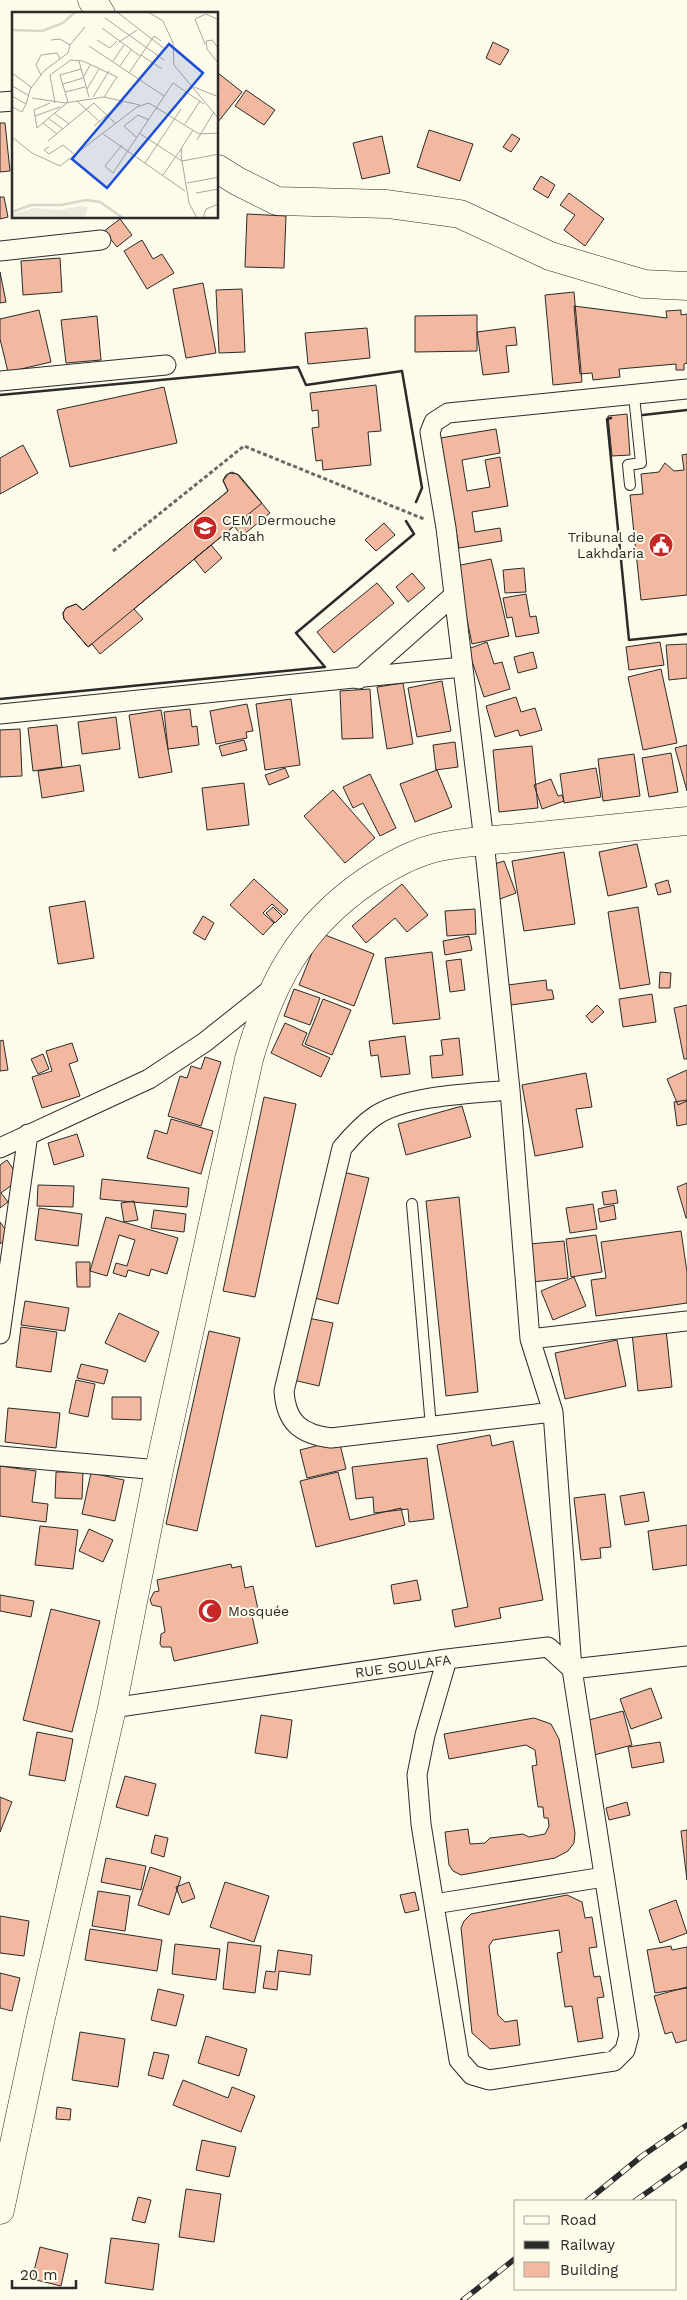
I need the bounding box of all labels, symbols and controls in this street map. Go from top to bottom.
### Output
inset map [12,12,219,219]
place label: CEM Dermouche Rabah [222,512,336,544]
school or university icon: CEM Dermouche Rabah [192,515,218,541]
place label: Tribunal de Lakhdaria [568,529,644,561]
public building icon: Tribunal de Lakhdaria [648,532,674,558]
mosque icon: Mosquée [197,1598,223,1624]
place label: Mosquée [228,1603,289,1619]
street label: RUE SOULAFA [354,1651,452,1681]
legend [514,2200,677,2290]
text: Road [560,2211,597,2229]
text: Railway [560,2236,615,2254]
scale bar [12,2258,76,2290]
text: Building [560,2261,618,2279]
text: 20 m [20,2266,58,2284]

